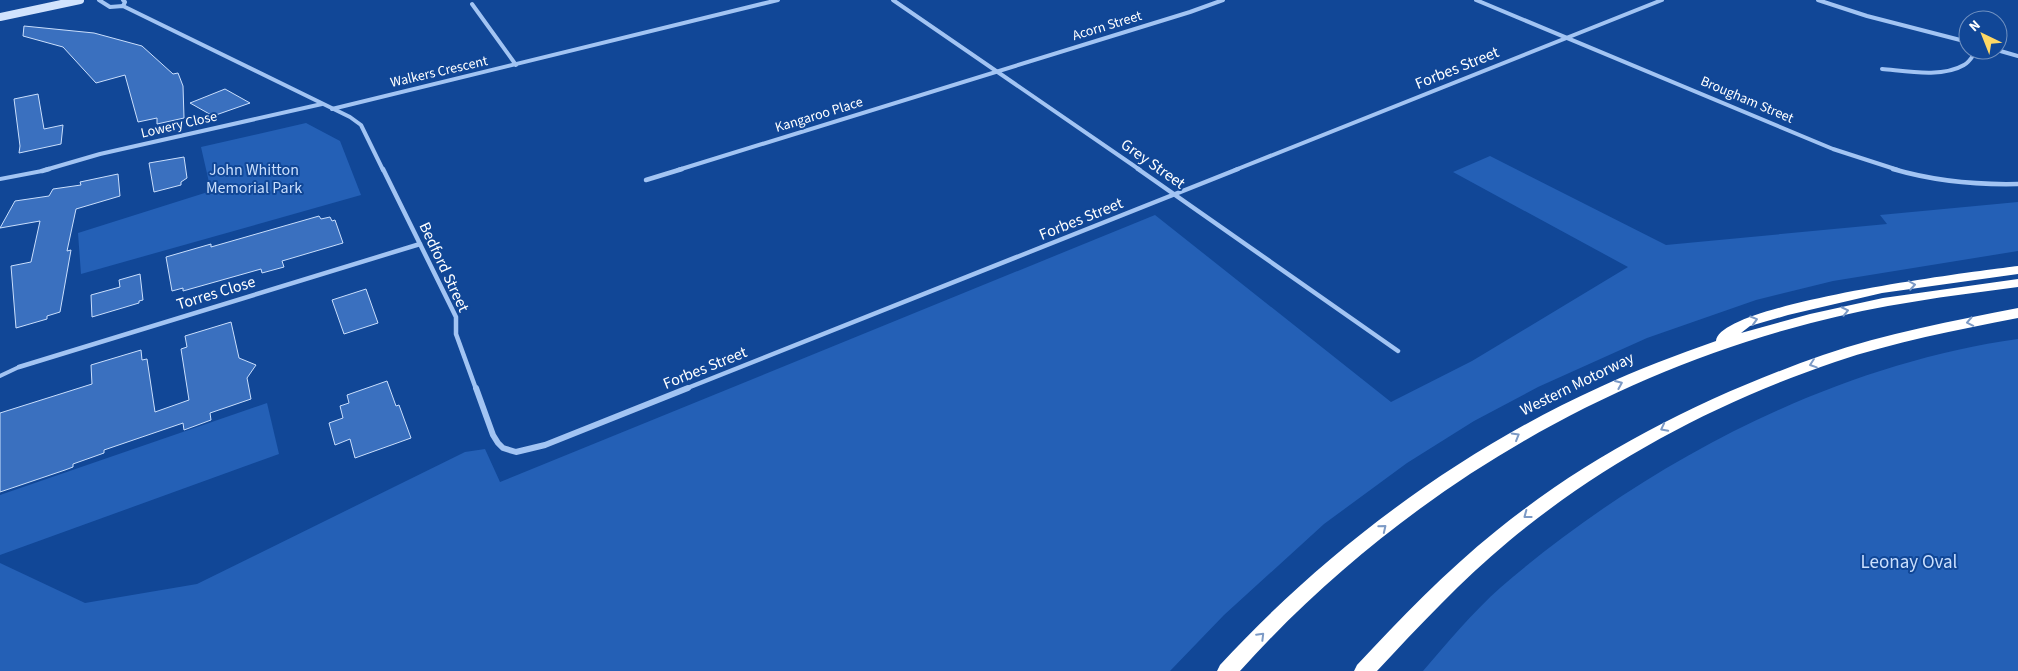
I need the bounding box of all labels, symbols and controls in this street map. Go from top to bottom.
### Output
street label: Acorn Street [1070,6,1144,46]
north arrow [1958,10,2008,60]
text: N [1965,16,1985,37]
street label: Forbes Street [1412,41,1503,95]
street label: Walkers Crescent [388,51,490,93]
street label: Brougham Street [1697,71,1797,129]
street label: Kangaroo Place [773,92,865,138]
street label: Lowery Close [139,107,219,143]
street label: Grey Street [1116,134,1190,195]
park label: John Whitton Memorial Park [206,159,302,199]
street label: Forbes Street [1036,192,1127,246]
street label: Bedford Street [414,218,475,316]
street label: Torres Close [174,271,258,315]
one-way arrow [1908,280,1917,290]
one-way arrow [1840,306,1849,317]
one-way arrow [1749,316,1758,326]
one-way arrow [1966,316,1974,327]
street label: Forbes Street [660,341,751,395]
street label: Western Motorway [1516,347,1638,421]
one-way arrow [1809,358,1818,368]
one-way arrow [1614,380,1623,390]
one-way arrow [1660,422,1669,432]
one-way arrow [1511,433,1520,443]
one-way arrow [1524,510,1533,518]
one-way arrow [1377,525,1386,534]
park label: Leonay Oval [1861,549,1958,576]
one-way arrow [1256,633,1265,642]

